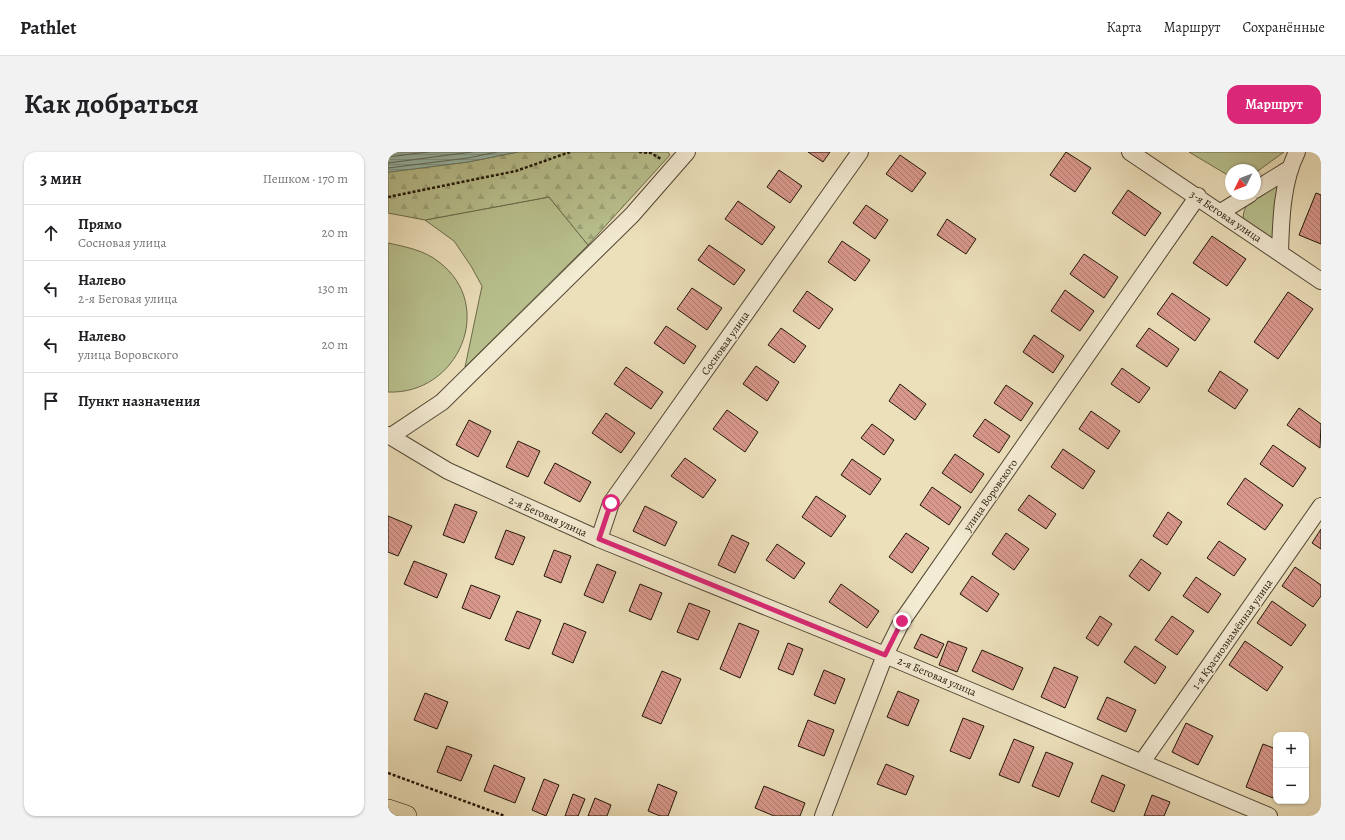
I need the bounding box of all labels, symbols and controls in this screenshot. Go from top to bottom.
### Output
text: Pathlet [20,15,76,41]
text: Карта [1107,18,1142,37]
text: Маршрут [1164,18,1220,37]
text: Сохранённые [1242,18,1325,37]
text: Как добраться [24,85,199,123]
button: Маршрут [1227,85,1321,124]
north arrow [1225,164,1261,200]
text: 3 мин [40,167,82,190]
text: Пешком · 170 m [263,170,348,187]
street label: 3-я Беговая улица [1187,187,1265,247]
text: Прямо [78,214,122,234]
icon: ahead [40,222,62,244]
text: 20 m [322,224,348,241]
text: Сосновая улица [78,234,166,251]
text: Налево [78,270,126,290]
icon: left [40,278,62,300]
text: 130 m [318,280,348,297]
text: 2-я Беговая улица [78,290,178,307]
street label: Сосновая улица [698,308,754,378]
text: Налево [78,326,126,346]
icon: left [40,334,62,356]
text: 20 m [322,336,348,353]
text: улица Воровского [78,346,178,363]
icon: arrive [40,390,62,412]
text: Пункт назначения [78,391,200,411]
street label: улица Воровского [959,456,1021,535]
street label: 2-я Беговая улица [506,492,590,541]
route start [602,494,620,512]
street label: 1-я Краснознамённая улица [1189,575,1277,692]
route end [893,612,911,630]
street label: 2-я Беговая улица [895,653,979,700]
map controls [1273,732,1309,804]
button: + [1273,732,1309,768]
button: − [1273,768,1309,804]

